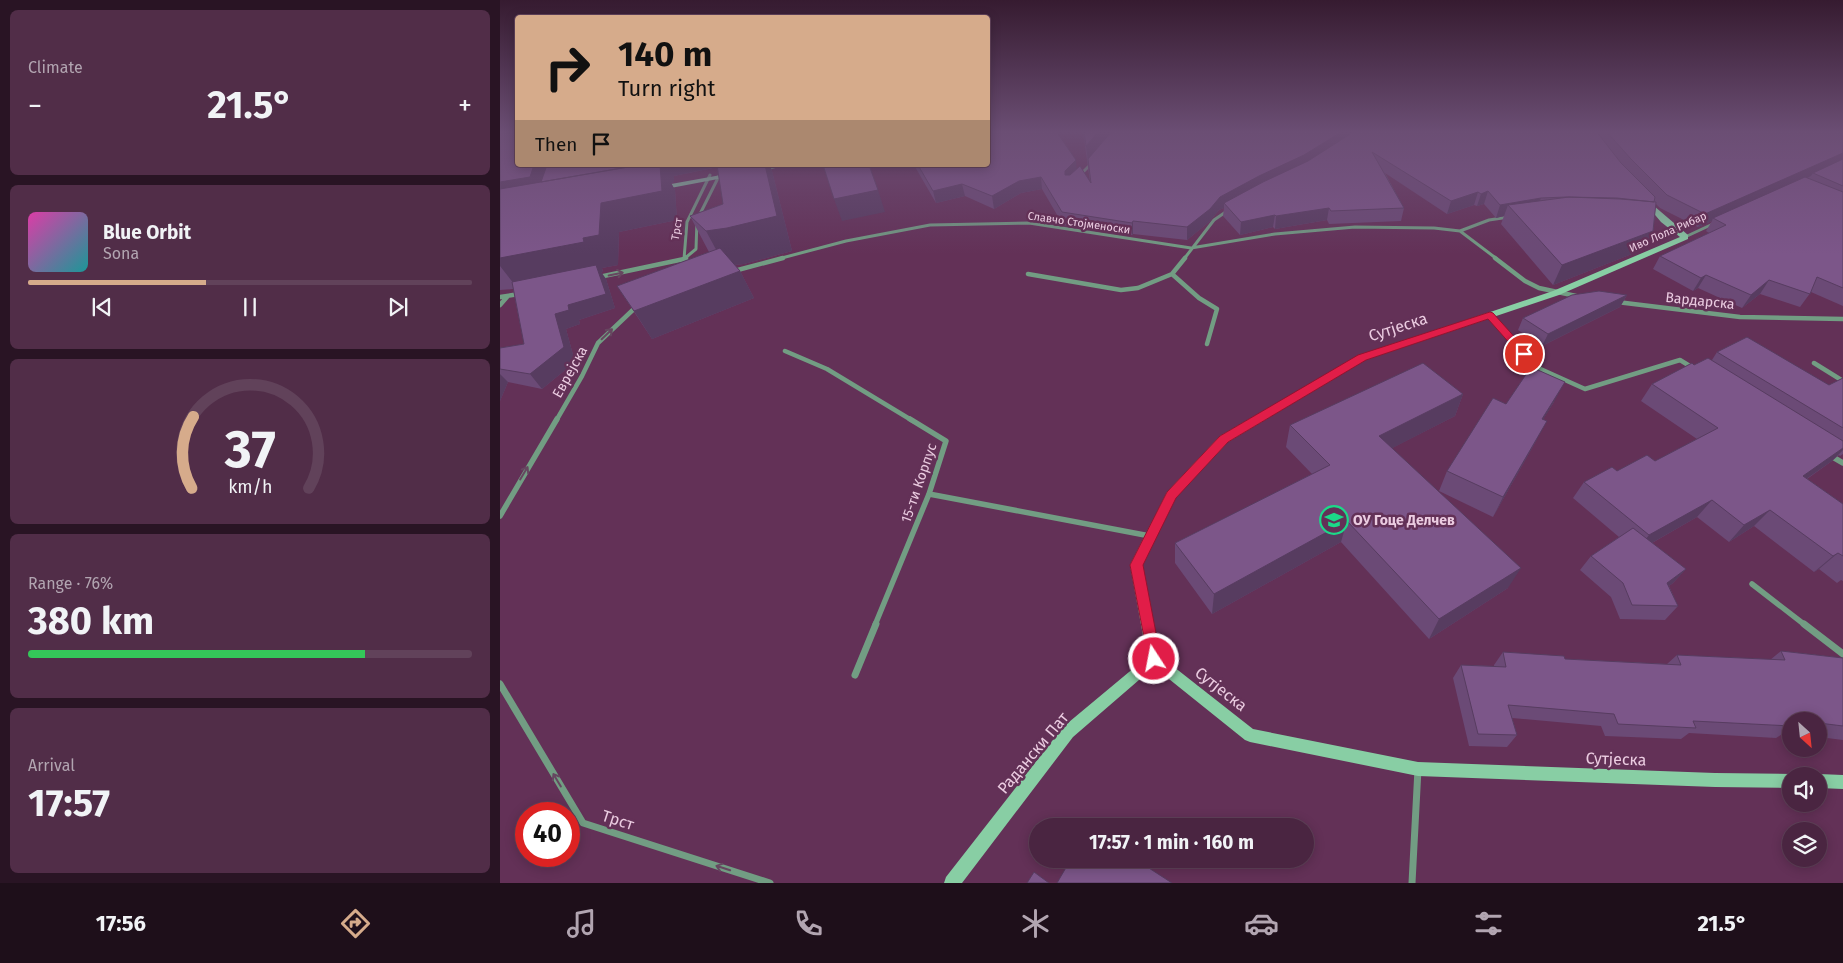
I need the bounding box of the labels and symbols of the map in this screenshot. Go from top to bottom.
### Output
street label: Славчо Стојменоски [1027,209,1131,237]
street label: Иво Лола Рибар [1627,209,1709,255]
street label: Трст [669,217,685,241]
one-way arrow [608,268,624,278]
street label: Вардарска [1665,289,1735,313]
street label: Сутјеска [1366,309,1430,345]
one-way arrow [601,329,613,341]
pin [1503,333,1545,375]
street label: Еврејска [549,343,591,401]
street label: 15-ти Корпус [897,441,941,525]
one-way arrow [519,467,529,481]
school or university icon: ОУ Гоце Делчев [1319,505,1349,535]
place label: ОУ Гоце Делчев [1353,512,1455,529]
position arrow [1127,632,1179,684]
street label: Сутјеска [1191,663,1251,715]
street label: Радански Пат [993,708,1073,798]
north arrow [1782,712,1828,758]
street label: Сутјеска [1585,748,1647,770]
one-way arrow [552,773,562,787]
speed limit sign: 40 [515,802,580,867]
street label: Трст [600,806,637,834]
one-way arrow [716,863,732,872]

